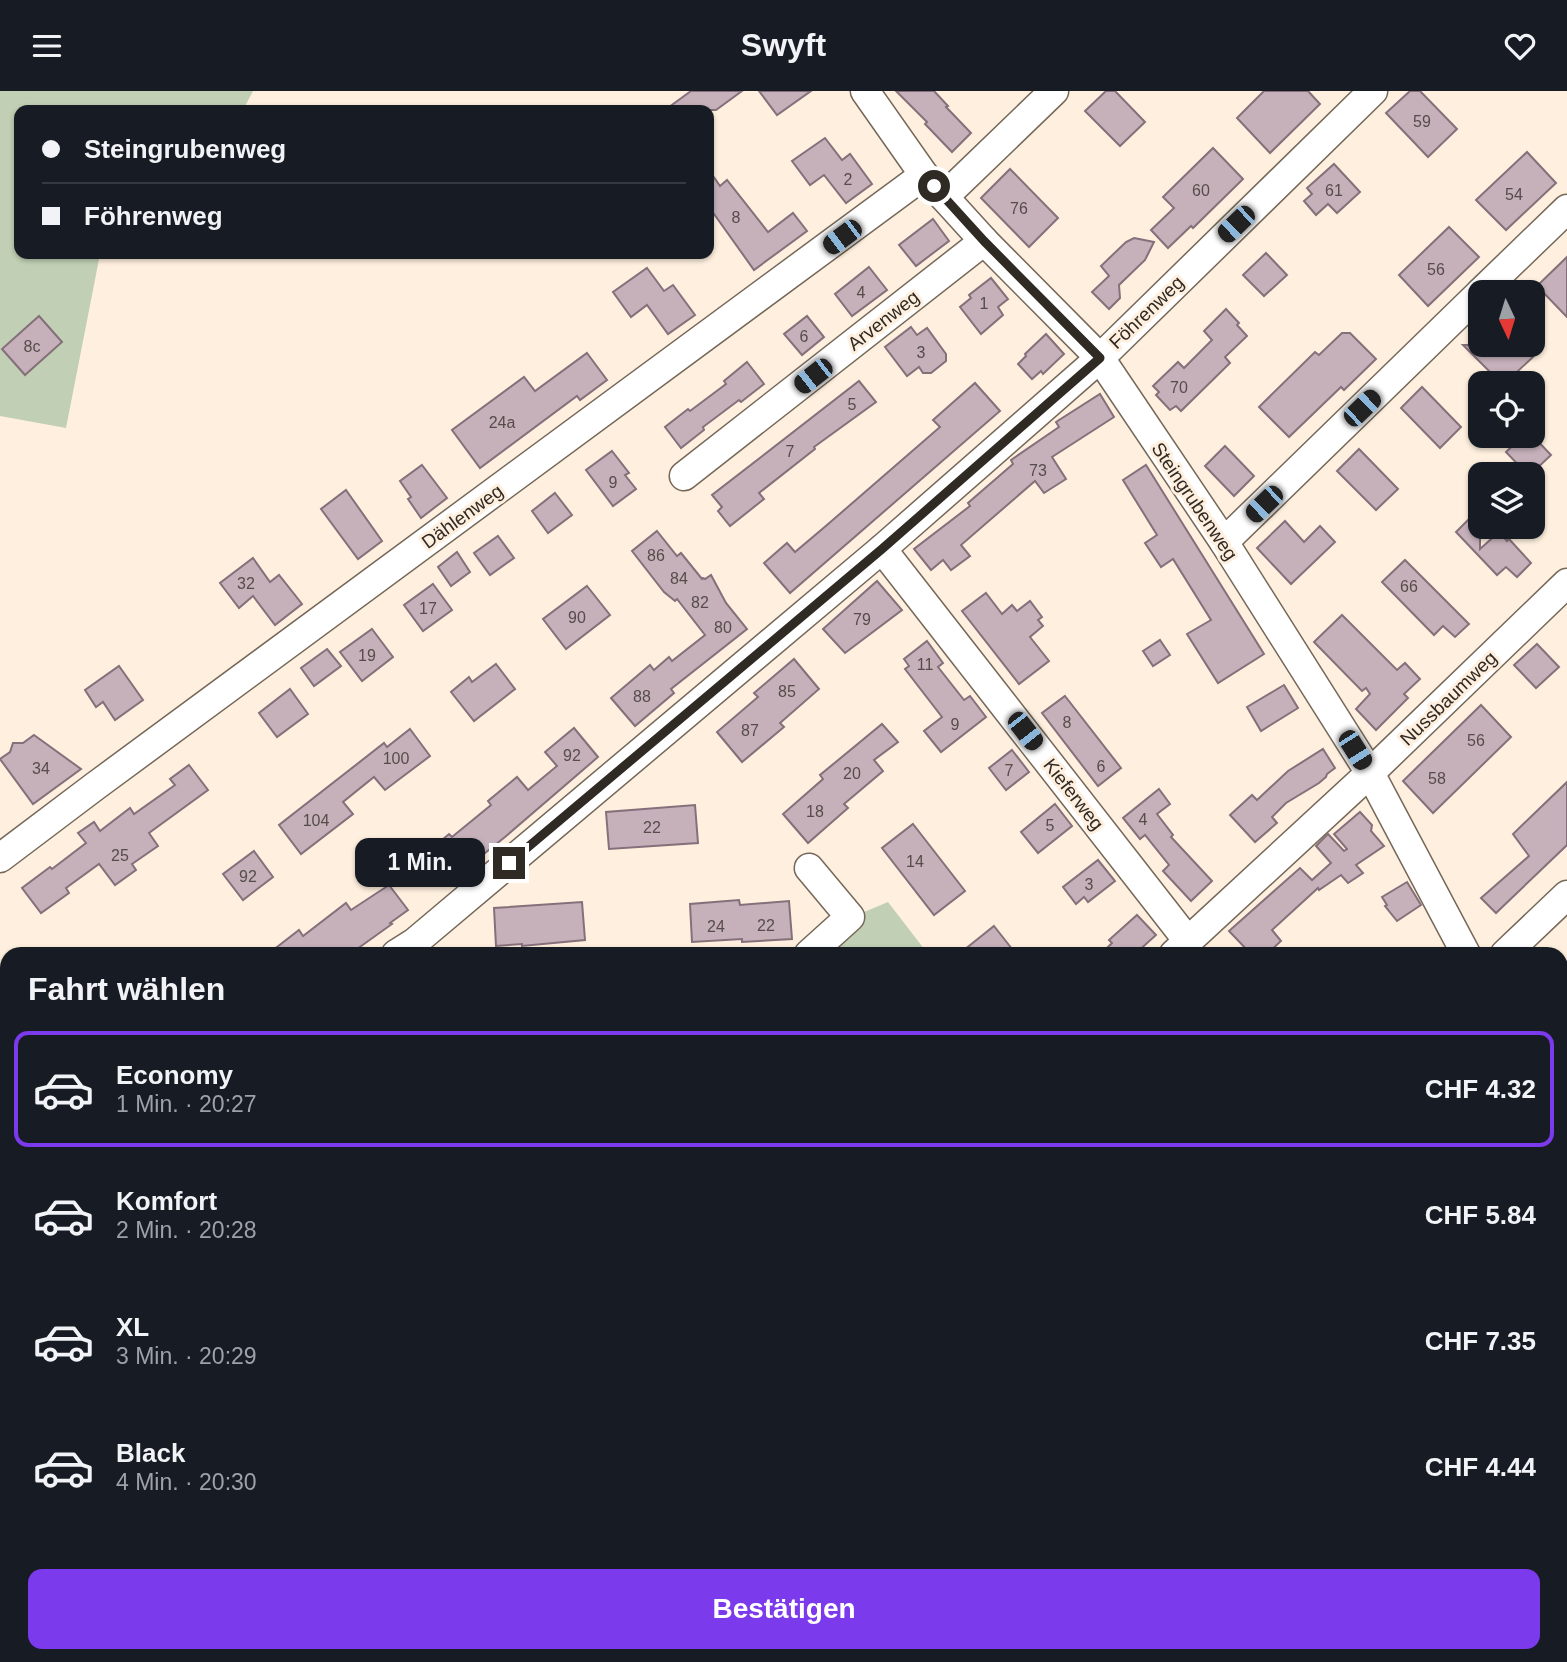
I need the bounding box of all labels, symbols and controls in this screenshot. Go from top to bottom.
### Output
icon: menu [28,27,66,65]
text: Swyft [741,27,826,63]
icon: heart [1501,27,1539,65]
house number: 59 [1413,113,1431,130]
text: Steingrubenweg [84,134,286,164]
route start [918,170,950,202]
house number: 2 [844,171,853,188]
house number: 60 [1192,182,1210,199]
house number: 61 [1325,182,1343,199]
house number: 54 [1505,186,1523,203]
house number: 76 [1010,200,1028,217]
text: Föhrenweg [84,201,223,231]
car [1214,202,1259,246]
house number: 8 [732,209,741,226]
car [819,216,866,258]
house number: 56 [1427,261,1445,278]
street label: Föhrenweg [1105,272,1188,353]
north arrow [1468,280,1545,357]
map controls [1468,280,1545,539]
house number: 4 [857,284,866,301]
street label: Arvenweg [844,286,923,355]
house number: 1 [980,295,989,312]
house number: 6 [800,328,809,345]
house number: 8c [24,338,40,355]
house number: 3 [917,344,926,361]
car [790,355,837,397]
button: locate [1468,371,1545,448]
house number: 70 [1170,379,1188,396]
car [1340,386,1385,430]
house number: 5 [848,396,857,413]
house number: 24a [489,414,515,431]
street label: Steingrubenweg [1147,438,1242,564]
house number: 7 [786,443,795,460]
house number: 73 [1029,462,1047,479]
button: layers [1468,462,1545,539]
house number: 9 [609,474,618,491]
street label: Dählenweg [418,480,507,553]
car [1242,482,1287,526]
house number: 86 [647,547,665,564]
house number: 84 [670,570,688,587]
house number: 32 [237,575,255,592]
house number: 66 [1400,578,1418,595]
house number: 82 [691,594,709,611]
house number: 17 [419,600,437,617]
house number: 90 [568,609,586,626]
house number: 79 [853,611,871,628]
house number: 80 [714,619,732,636]
house number: 19 [358,647,376,664]
street label: Nussbaumweg [1396,647,1501,750]
house number: 11 [917,656,933,673]
house number: 85 [778,683,796,700]
house number: 88 [633,688,651,705]
car [1004,708,1047,754]
house number: 8 [1063,714,1072,731]
house number: 9 [951,716,960,733]
house number: 87 [741,722,759,739]
car [1335,727,1376,773]
house number: 56 [1467,732,1485,749]
house number: 92 [563,747,581,764]
house number: 100 [383,750,409,767]
street label: Kieferweg [1039,755,1108,834]
house number: 6 [1097,758,1106,775]
house number: 34 [32,760,50,777]
house number: 7 [1005,762,1014,779]
house number: 20 [843,765,861,782]
house number: 58 [1428,770,1446,787]
house number: 18 [806,803,824,820]
house number: 4 [1139,811,1148,828]
house number: 104 [303,812,329,829]
house number: 5 [1046,817,1055,834]
house number: 22 [643,819,661,836]
callout: 1 Min. [355,839,484,887]
house number: 25 [111,847,129,864]
route end [493,847,525,879]
text: 1 Min. [387,849,453,875]
house number: 14 [906,853,924,870]
house number: 92 [239,868,257,885]
house number: 3 [1085,876,1094,893]
house number: 22 [757,917,775,934]
house number: 24 [707,918,725,935]
text: Fahrt wählen [28,971,225,1007]
icon: car [32,1058,95,1121]
text: Economy [116,1060,233,1090]
text: CHF 4.32 [1425,1074,1536,1104]
text: 1 Min. · 20:27 [116,1091,257,1117]
icon: car [32,1184,95,1247]
text: Komfort [116,1186,217,1216]
text: CHF 5.84 [1425,1200,1536,1230]
text: 2 Min. · 20:28 [116,1217,257,1243]
icon: car [32,1310,95,1373]
text: XL [116,1312,149,1342]
text: CHF 7.35 [1425,1326,1536,1356]
text: 3 Min. · 20:29 [116,1343,257,1369]
icon: car [32,1436,95,1499]
text: Black [116,1438,185,1468]
text: CHF 4.44 [1425,1452,1536,1482]
text: 4 Min. · 20:30 [116,1469,257,1495]
button: Bestätigen [28,1569,1540,1649]

